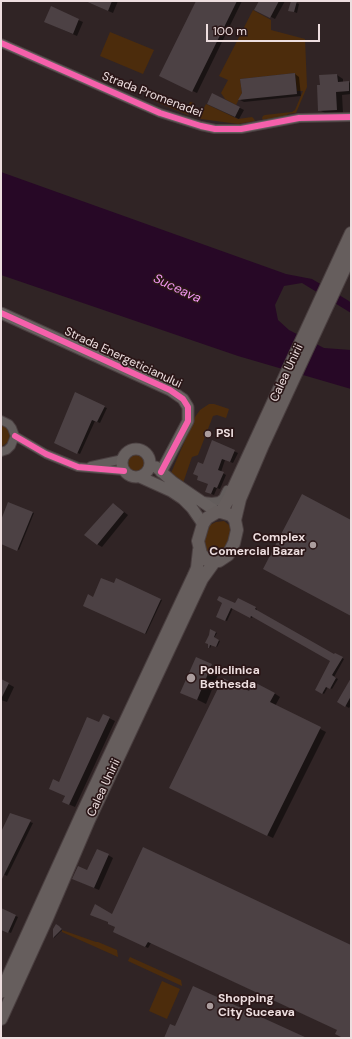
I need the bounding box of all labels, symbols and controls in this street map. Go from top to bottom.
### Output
scale bar [208,16,322,42]
text: 100 m [213,23,247,39]
street label: Strada Promenadei [100,69,204,121]
water label: Suceava [151,271,203,307]
street label: Strada Energeticianului [62,324,184,392]
street label: Calea Unirii [267,342,307,404]
place label: PSI [216,427,234,441]
marker: PSI [203,429,213,439]
place label: Complex Comercial Bazar [209,531,305,559]
marker: Complex Comercial Bazar [308,540,318,550]
place label: Policlinica Bethesda [200,664,260,692]
marker: Policlinica Bethesda [185,672,197,684]
street label: Calea Unirii [84,757,124,819]
place label: Shopping City Suceava [218,992,295,1020]
marker: Shopping City Suceava [205,1001,215,1011]

